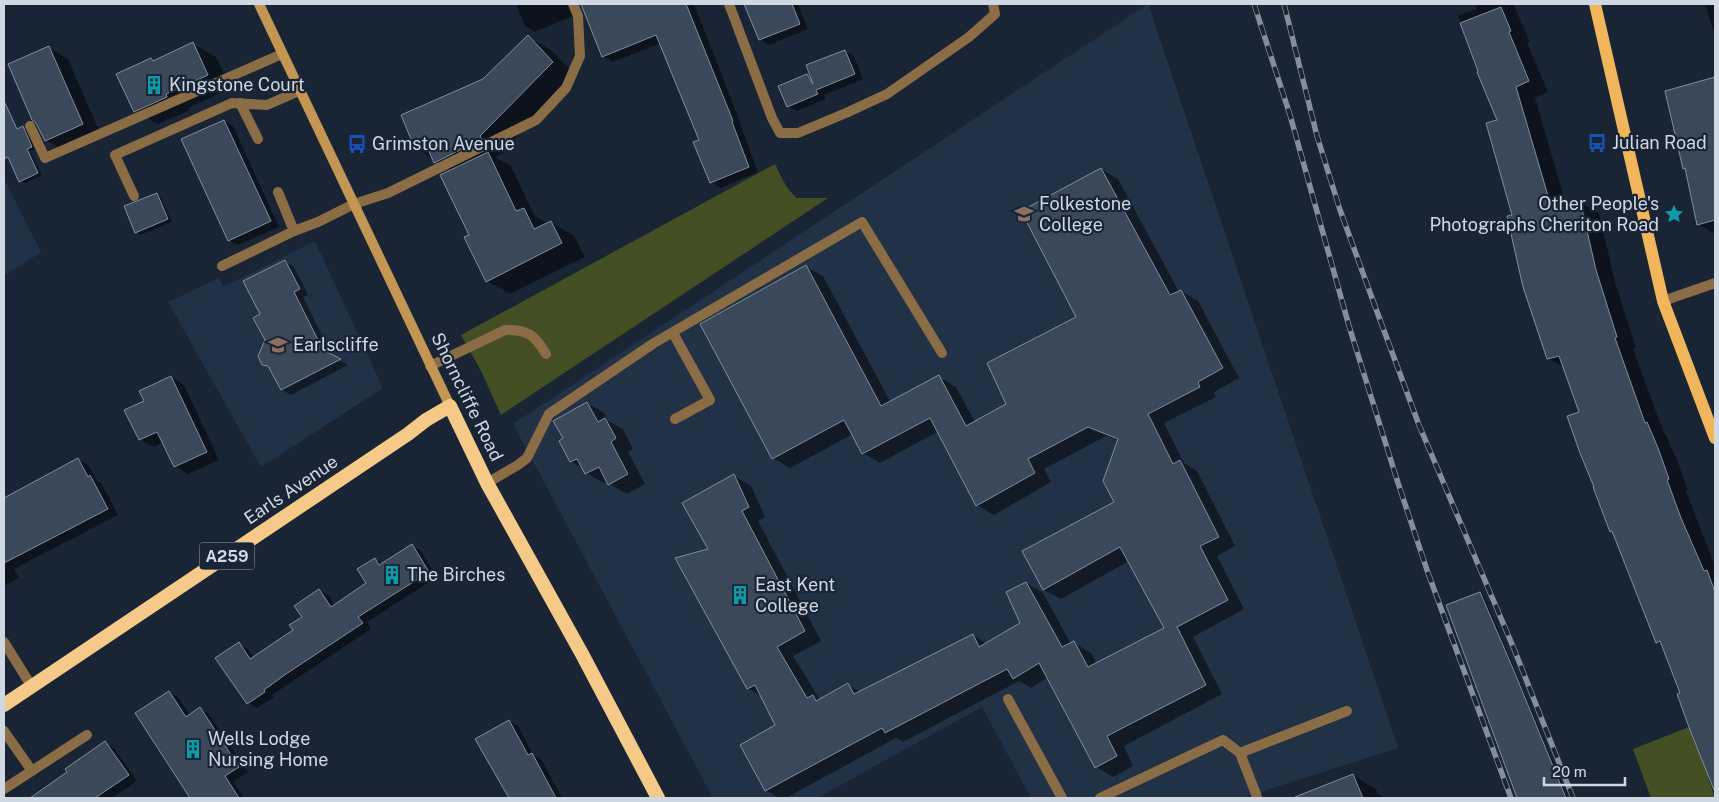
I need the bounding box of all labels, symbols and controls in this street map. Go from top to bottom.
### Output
building icon: Kingstone Court [143,74,165,96]
place label: Kingstone Court [169,74,305,95]
bus stop icon: Julian Road [1586,132,1608,154]
place label: Julian Road [1612,132,1707,153]
bus stop icon: Grimston Avenue [346,133,368,155]
place label: Grimston Avenue [372,133,515,154]
place label: Folkestone College [1039,193,1131,235]
place label: Other People's Photographs Cheriton Road [1429,193,1659,235]
school or university icon: Folkestone College [1013,203,1035,225]
place icon: Other People's Photographs Cheriton Road [1663,203,1685,225]
street label: Shorncliffe Road [427,329,508,464]
school or university icon: Earlscliffe [267,334,289,356]
place label: Earlscliffe [293,334,379,355]
street label: Earls Avenue [240,451,342,529]
road number: A259 [200,542,254,570]
building icon: The Birches [381,564,403,586]
place label: The Birches [407,564,505,585]
place label: East Kent College [755,574,835,616]
building icon: East Kent College [729,584,751,606]
place label: Wells Lodge Nursing Home [208,728,328,770]
building icon: Wells Lodge Nursing Home [182,738,204,760]
scale bar [1544,754,1625,786]
text: 20 m [1552,763,1587,780]

